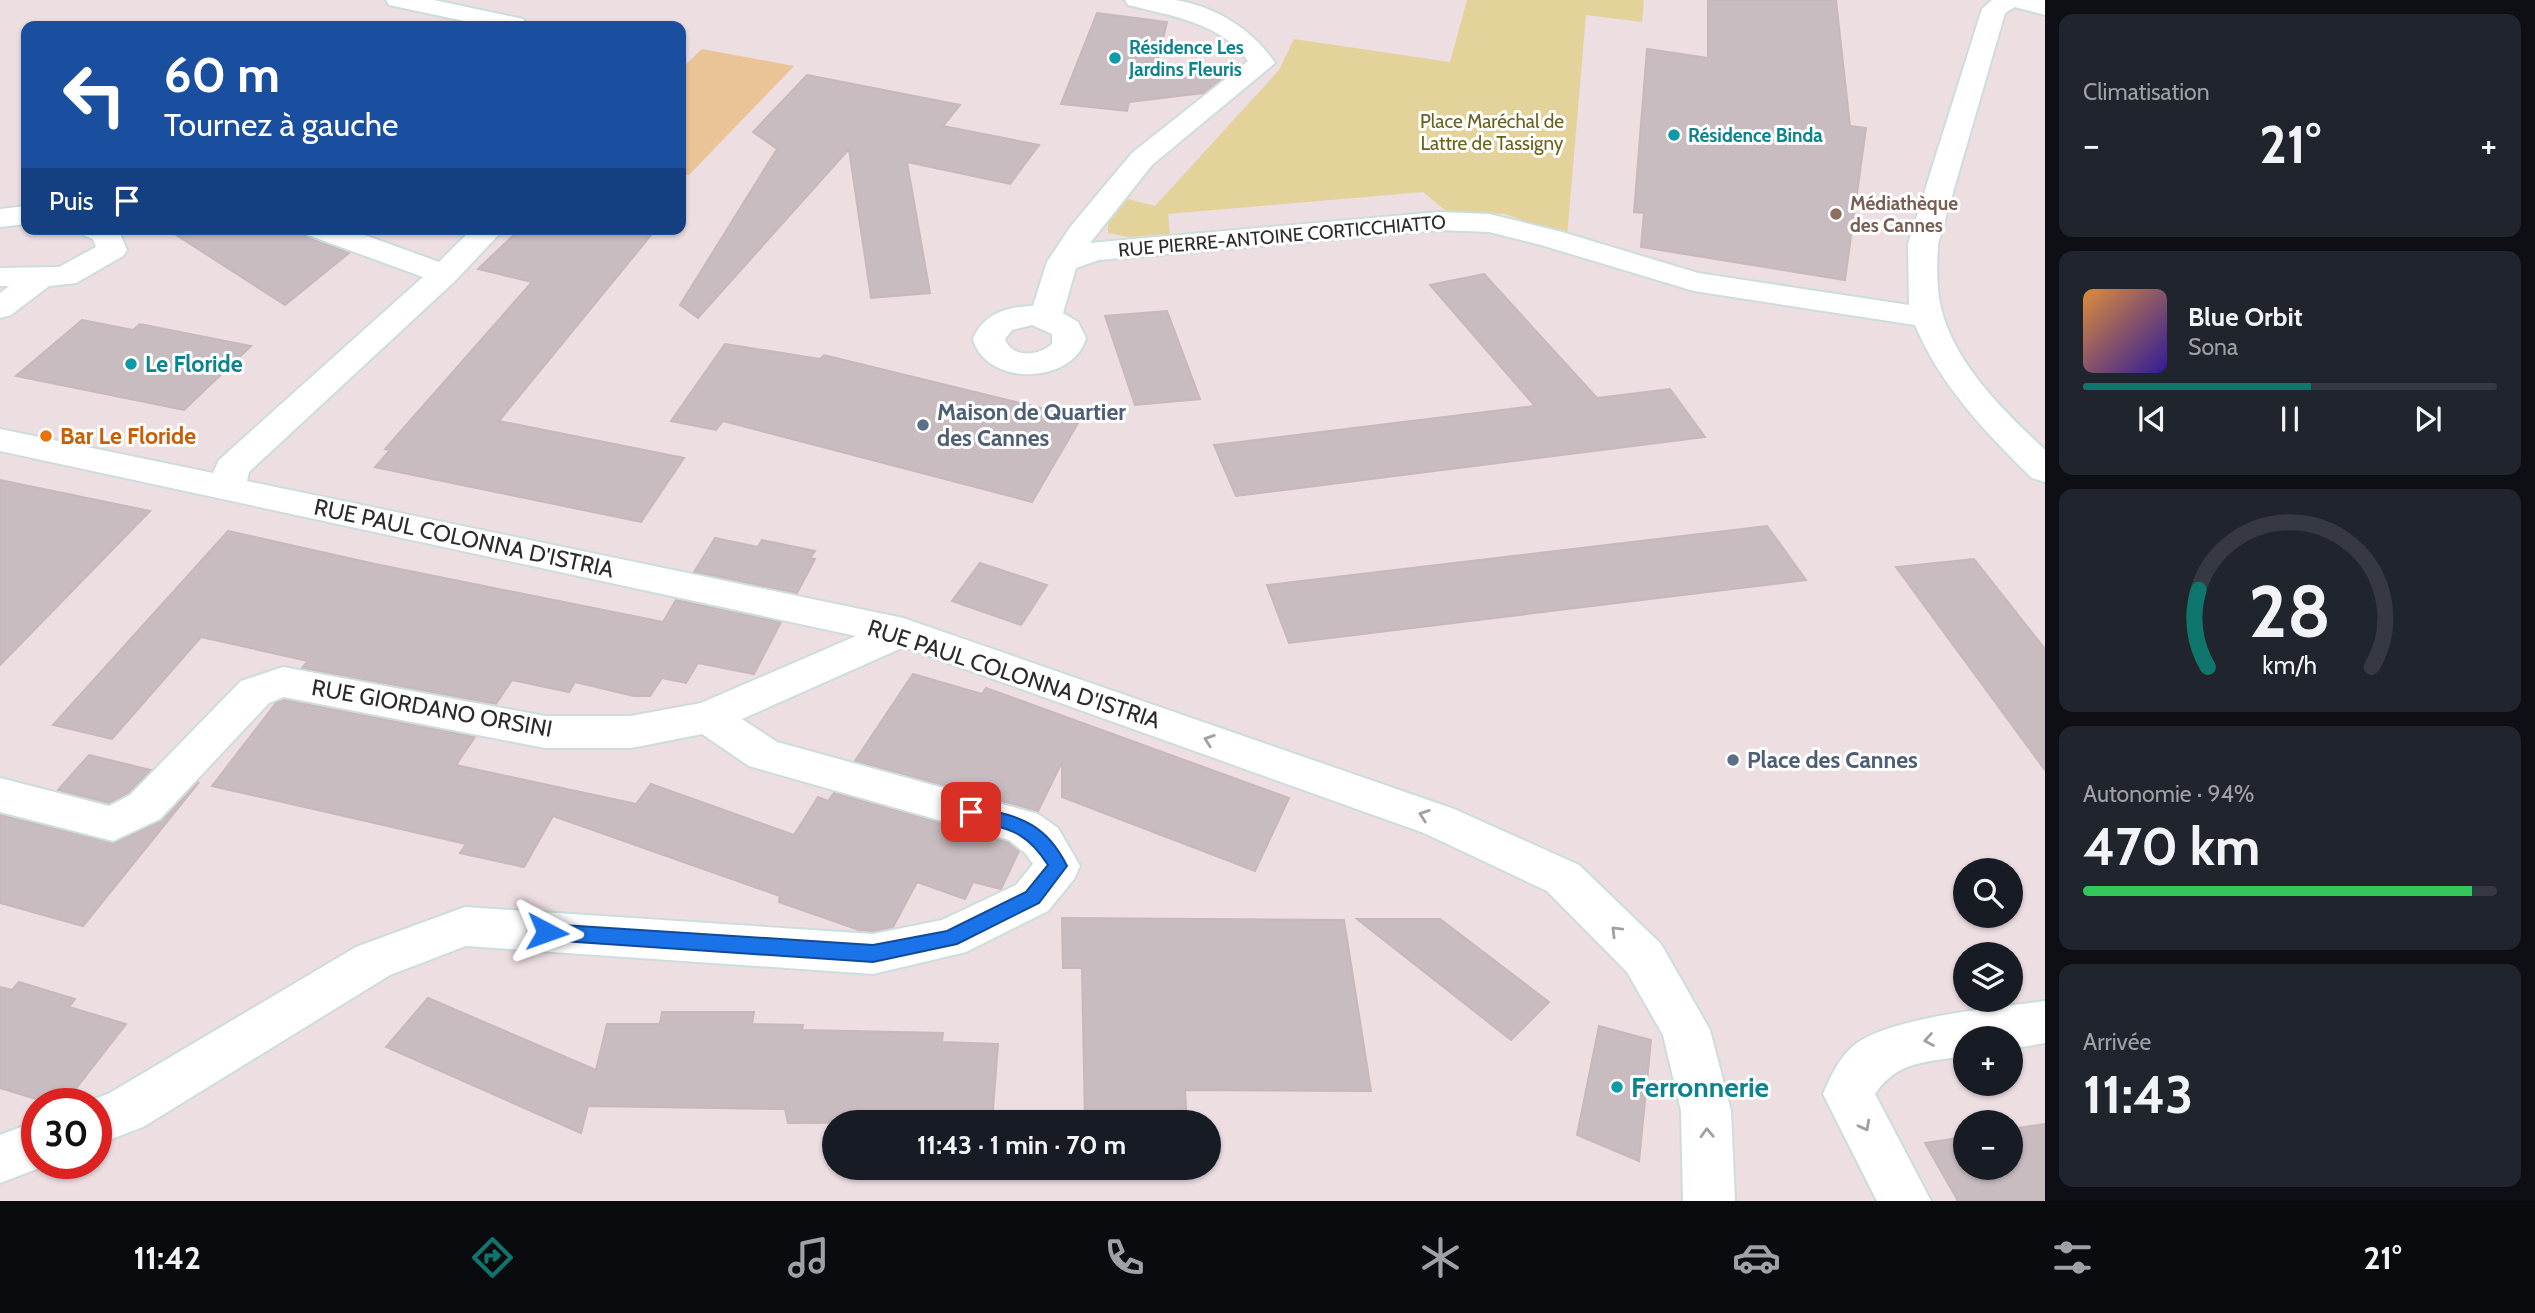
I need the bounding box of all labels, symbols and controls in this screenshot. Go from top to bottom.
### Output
place label: Résidence Les Jardins Fleuris [1128,36,1244,81]
text: 60 m [164,45,280,104]
icon: left [49,49,140,140]
marker: Résidence Les Jardins Fleuris [1107,50,1123,66]
text: Climatisation [2083,78,2210,106]
text: Tournez à gauche [164,105,398,144]
park label: Place Maréchal de Lattre de Tassigny [1420,110,1564,155]
text: 21° [2259,113,2321,176]
text: − [2083,121,2100,168]
text: + [2480,121,2497,168]
place label: Résidence Binda [1688,124,1823,147]
marker: Résidence Binda [1666,127,1682,143]
icon: arrive [108,182,146,220]
text: Puis [49,185,94,217]
place label: Médiathèque des Cannes [1850,192,1958,237]
marker: Médiathèque des Cannes [1828,206,1844,222]
street label: RUE PIERRE-ANTOINE CORTICCHIATTO [1117,210,1447,262]
text: Blue Orbit [2188,301,2303,333]
text: Sona [2188,333,2238,361]
place label: Le Floride [145,350,243,378]
marker: Le Floride [123,356,139,372]
place label: Maison de Quartier des Cannes [937,398,1126,452]
icon: previous [2133,400,2171,438]
icon: pause [2271,400,2309,438]
icon: next [2409,400,2447,438]
marker: Maison de Quartier des Cannes [915,417,931,433]
place label: Bar Le Floride [60,422,196,450]
marker: Bar Le Floride [38,428,54,444]
street label: RUE PAUL COLONNA D'ISTRIA [311,493,617,583]
text: 28 [2249,567,2331,655]
street label: RUE PAUL COLONNA D'ISTRIA [864,613,1164,735]
text: km/h [2263,649,2317,679]
street label: RUE GIORDANO ORSINI [309,673,555,743]
one-way arrow [1204,734,1216,748]
place label: Place des Cannes [1747,746,1918,774]
marker: Place des Cannes [1725,752,1741,768]
text: Autonomie · 94% [2083,780,2254,808]
pin [941,782,1001,842]
icon: arrive [952,793,990,831]
one-way arrow [1418,809,1430,823]
text: 470 km [2083,815,2260,878]
map controls [1953,858,2023,1180]
button: search [1953,858,2023,928]
position arrow [510,895,584,969]
one-way arrow [1611,926,1624,939]
button: layers [1953,942,2023,1012]
button: + [1953,1026,2023,1096]
text: Arrivée [2083,1028,2151,1056]
one-way arrow [1923,1032,1935,1047]
text: 11:43 [2083,1063,2193,1126]
place label: Ferronnerie [1631,1070,1769,1104]
marker: Ferronnerie [1609,1079,1625,1095]
speed limit sign: 30 [21,1088,112,1179]
button: − [1953,1110,2023,1180]
one-way arrow [1857,1119,1870,1131]
one-way arrow [1699,1127,1714,1138]
text: 11:43 · 1 min · 70 m [917,1129,1126,1161]
icon: directions [468,1233,517,1282]
icon: music [784,1233,833,1282]
icon: phone [1100,1233,1149,1282]
icon: climate [1416,1233,1465,1282]
icon: car [1732,1233,1781,1282]
icon: filters [2048,1233,2097,1282]
text: 11:42 [133,1238,201,1277]
text: 21° [2363,1238,2401,1277]

